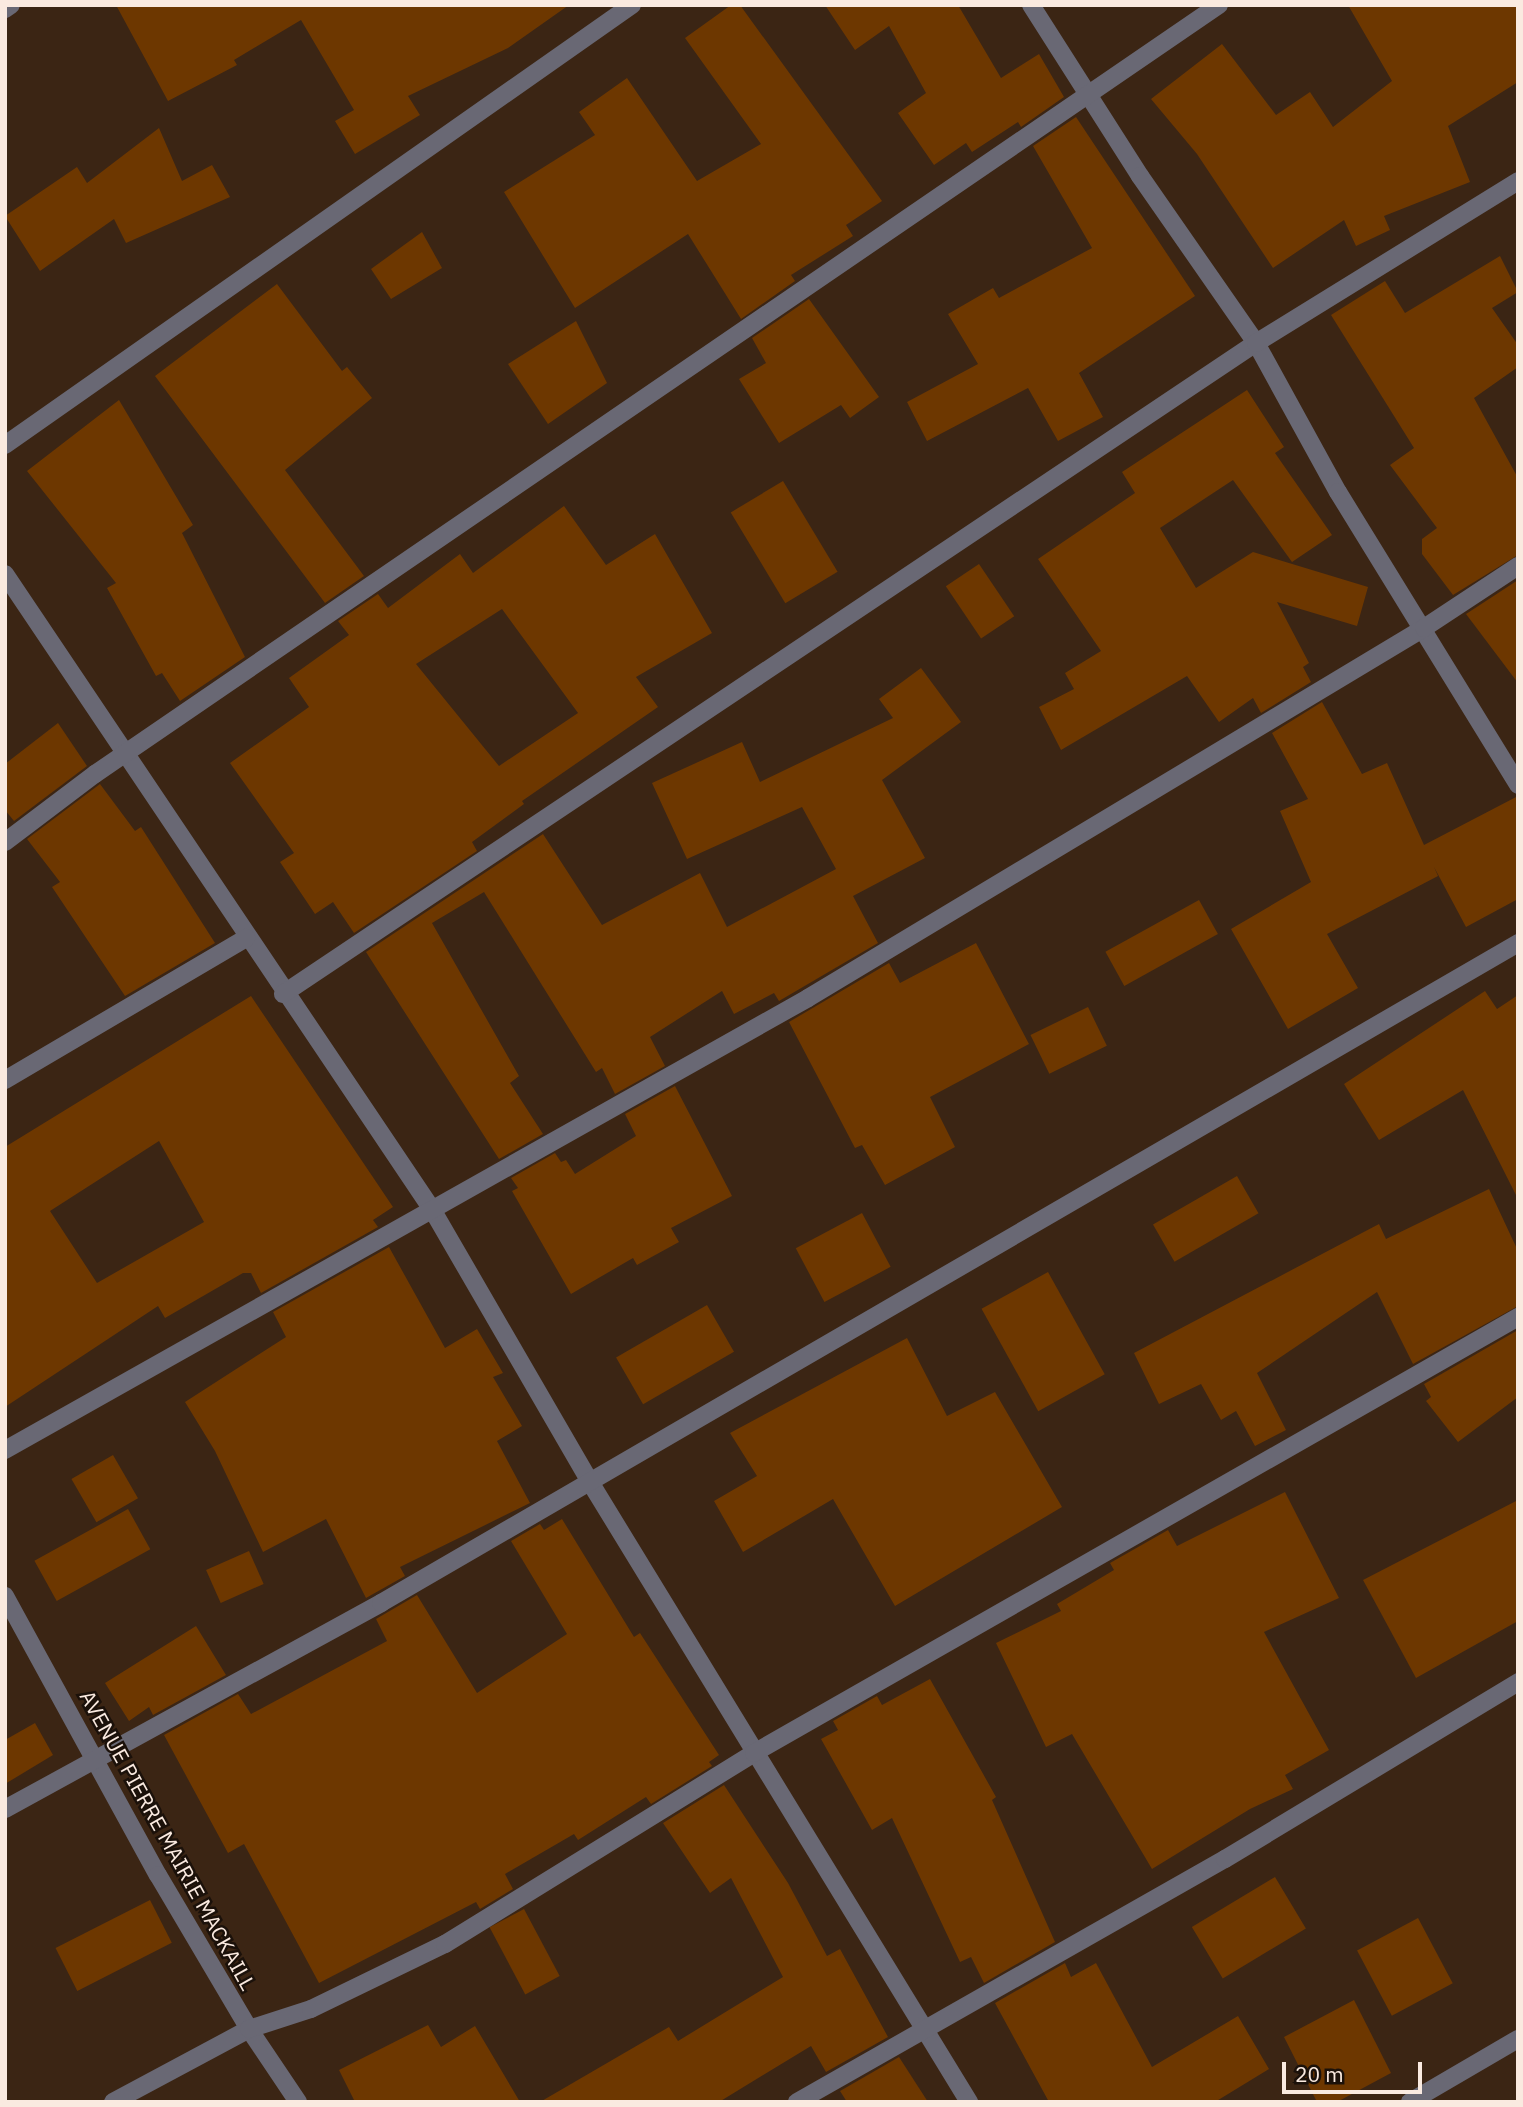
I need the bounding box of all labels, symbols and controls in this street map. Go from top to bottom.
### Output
street label: AVENUE PIERRE MAIRIE MACKAILL [75,1686,261,1994]
scale bar [1285,2048,1425,2092]
text: 20 m [1295,2060,1344,2088]

